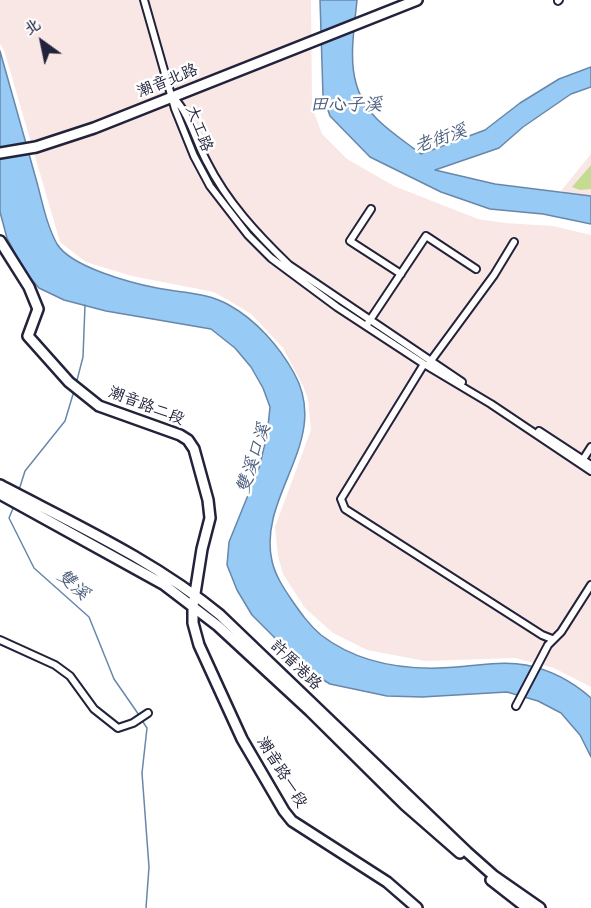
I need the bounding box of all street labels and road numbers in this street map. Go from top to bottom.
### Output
street label: 潮音北路 [135,61,201,103]
street label: 大工路 [180,103,216,155]
street label: 潮音路二段 [105,384,187,430]
street label: 許厝港路 [265,637,325,695]
street label: 潮音路一段 [252,734,310,812]

